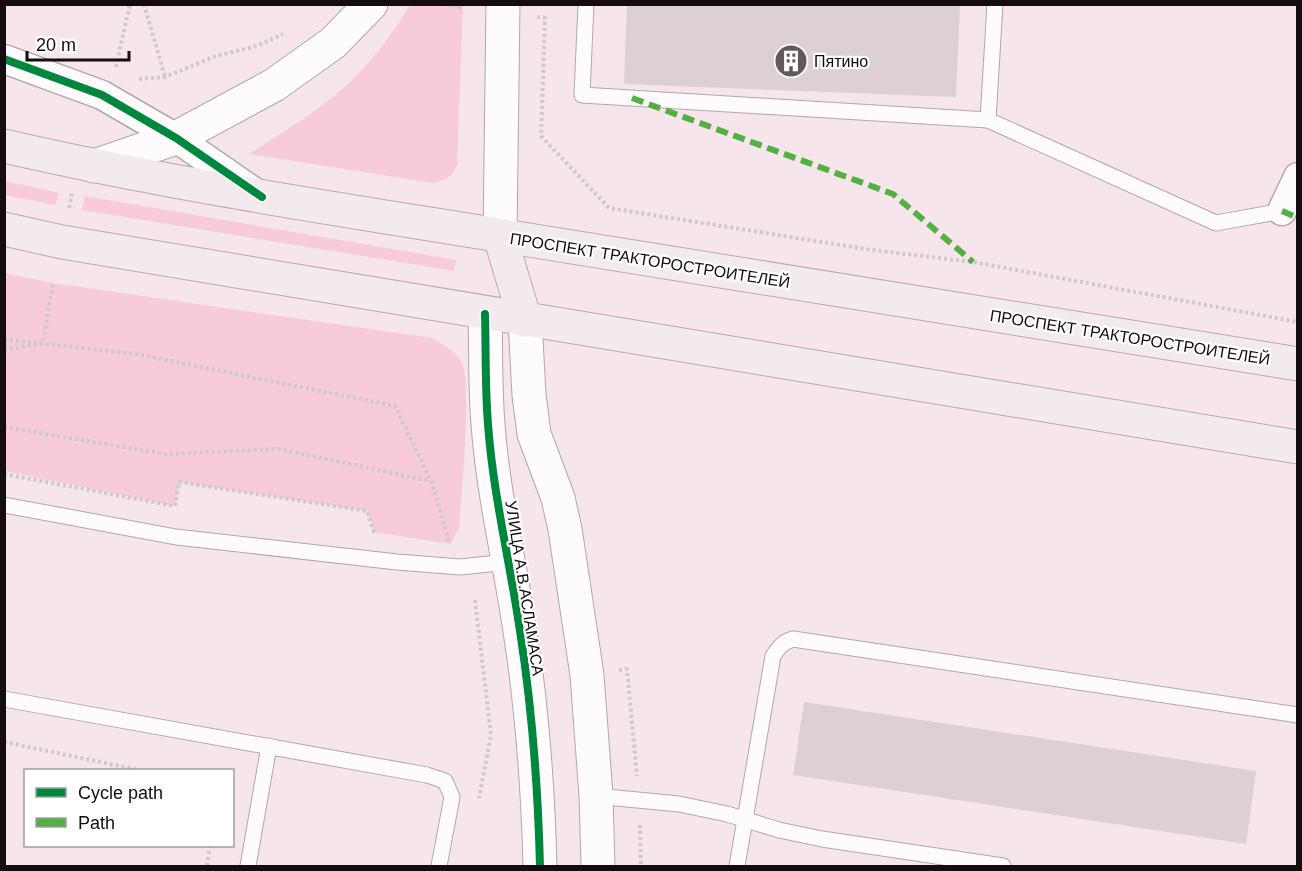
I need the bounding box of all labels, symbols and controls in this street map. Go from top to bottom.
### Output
scale bar [27,24,129,62]
text: 20 m [36,35,76,55]
building icon: Пятино [773,43,809,79]
place label: Пятино [814,53,868,70]
street label: ПРОСПЕКТ ТРАКТОРОСТРОИТЕЛЕЙ [509,229,791,291]
street label: ПРОСПЕКТ ТРАКТОРОСТРОИТЕЛЕЙ [989,306,1271,368]
street label: УЛИЦА А.В.АСЛАМАСА [502,499,547,677]
legend [24,769,234,847]
text: Cycle path [78,783,163,803]
text: Path [78,813,115,833]

